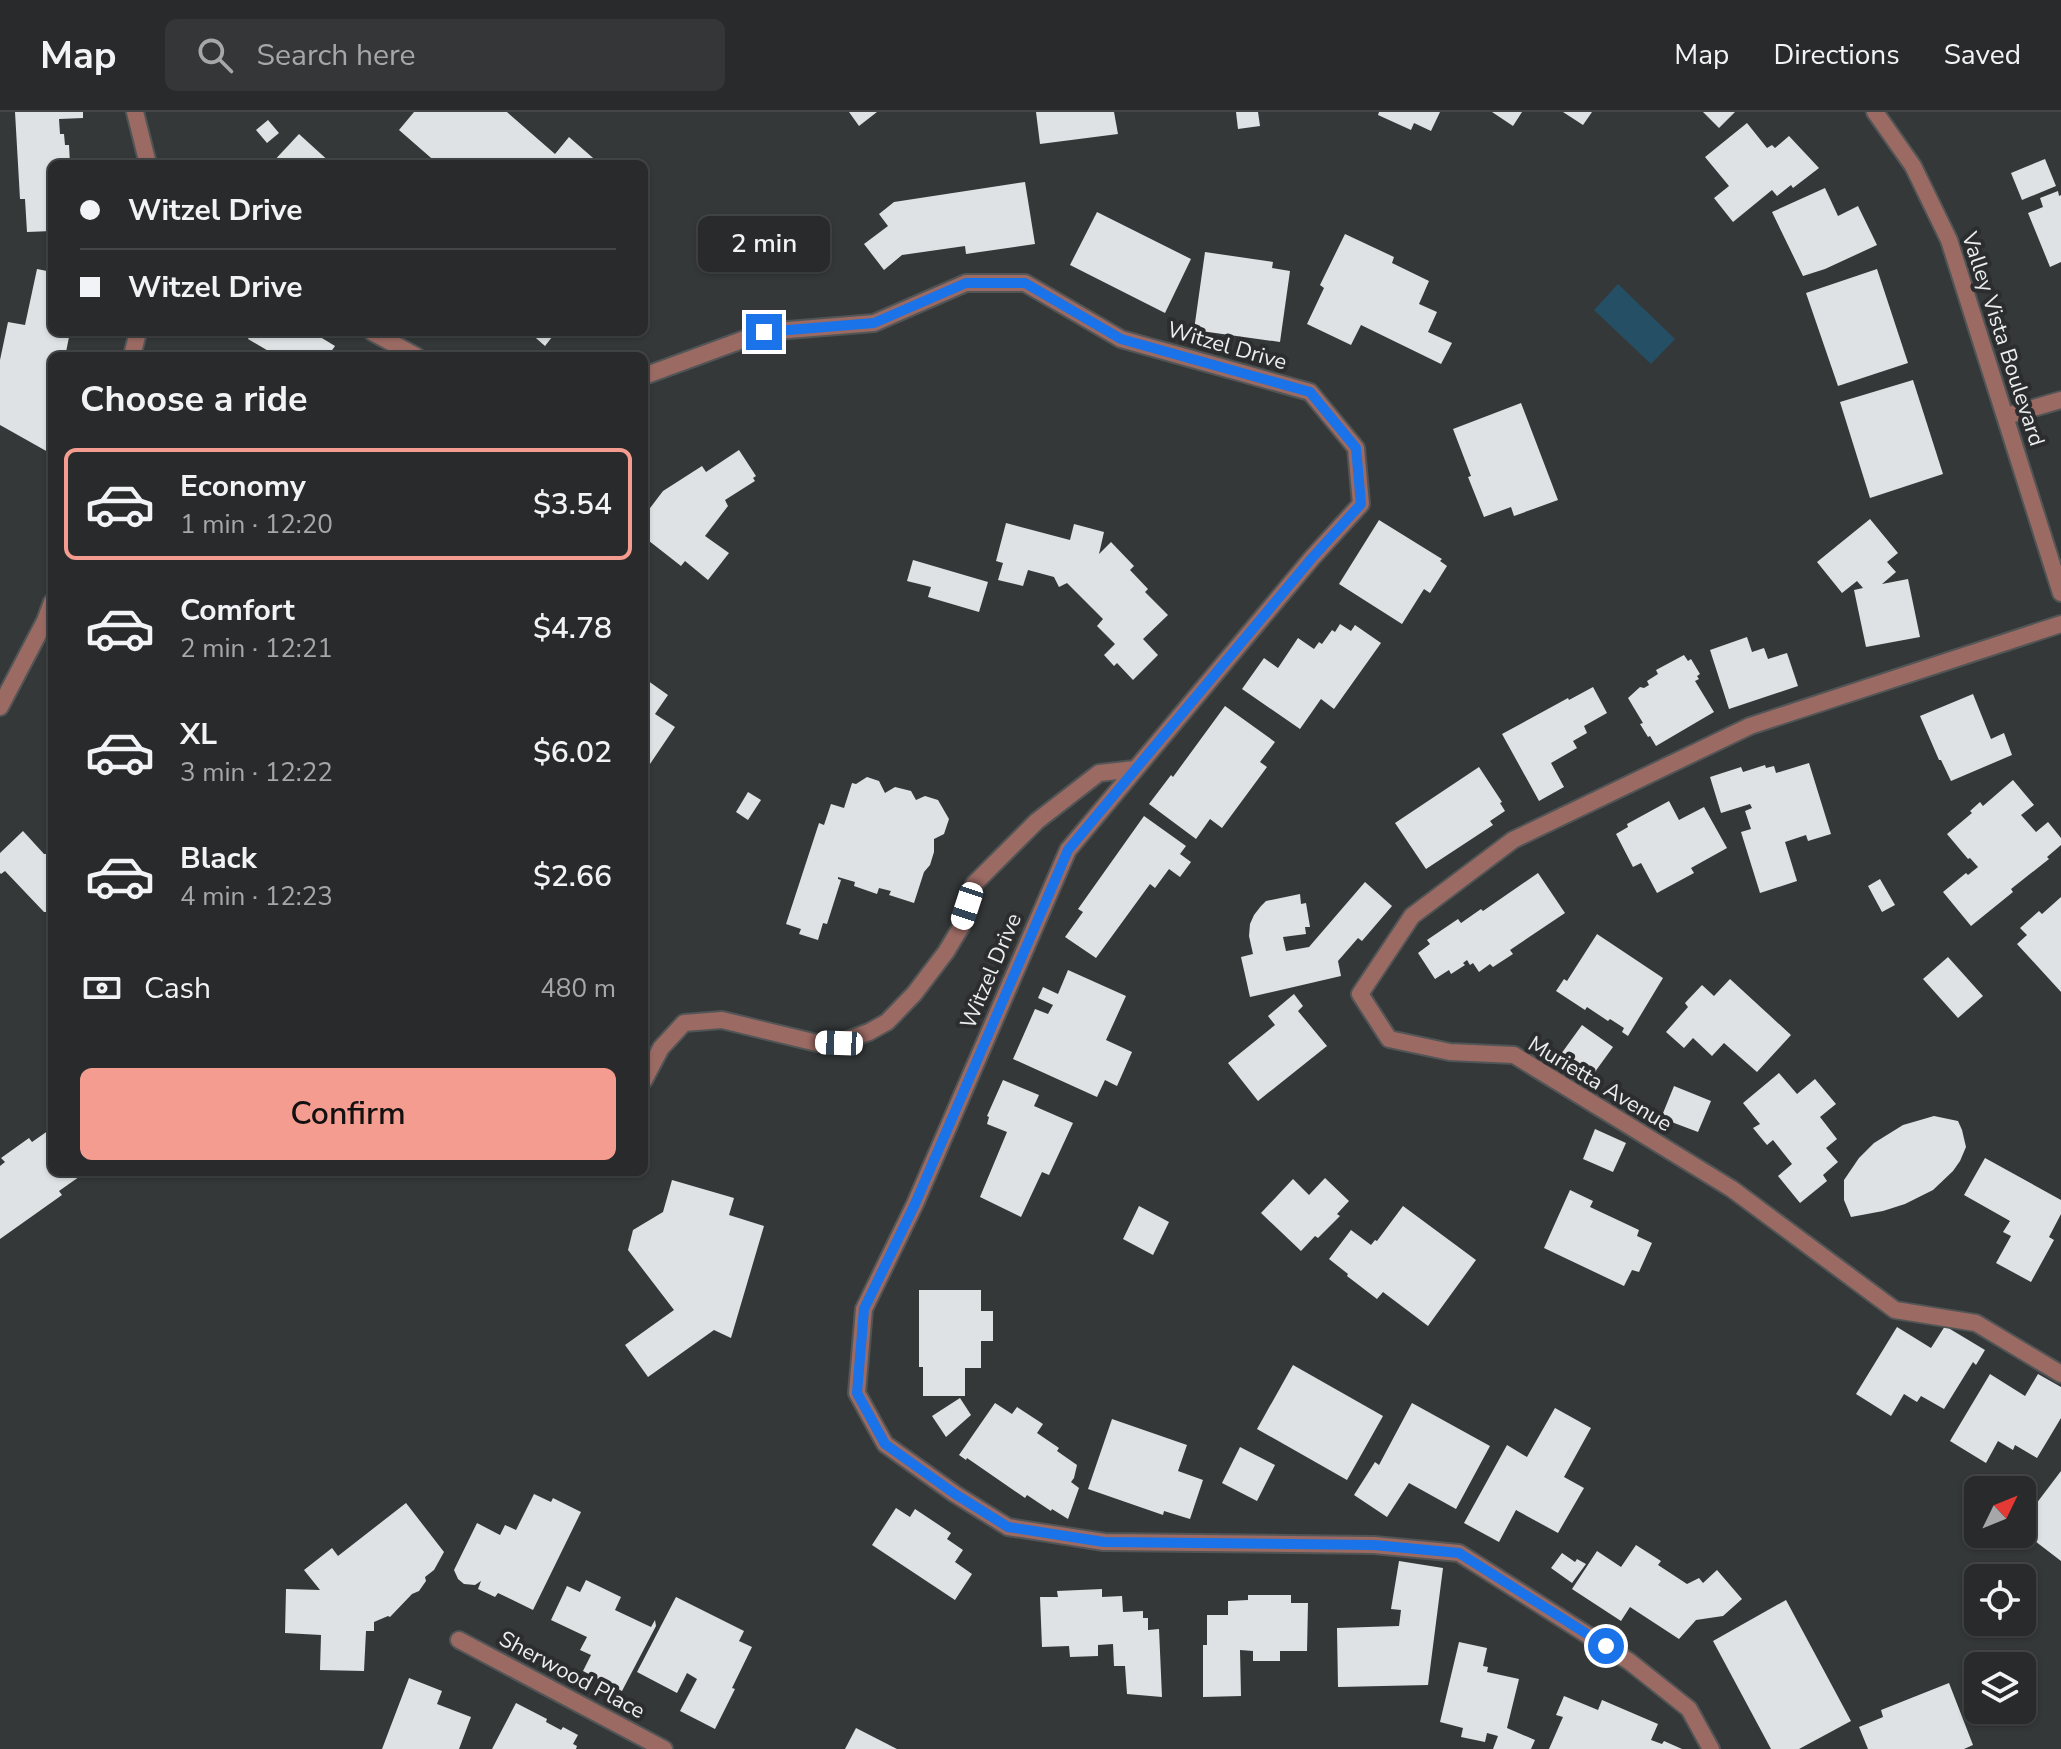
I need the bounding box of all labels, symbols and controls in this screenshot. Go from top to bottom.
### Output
search box [165,19,725,91]
text: Map [40,30,117,81]
icon: search [193,33,237,77]
text: Search here [257,35,416,76]
text: Map [1674,36,1729,74]
text: Directions [1773,36,1900,74]
text: Saved [1944,36,2021,74]
text: Witzel Drive [128,190,303,231]
callout: 2 min [698,216,830,272]
text: 2 min [731,226,797,261]
street label: Valley Vista Boulevard [1954,227,2052,450]
text: Witzel Drive [128,267,303,308]
route end [746,314,782,350]
street label: Witzel Drive [1164,315,1290,377]
text: Choose a ride [80,375,308,424]
text: Economy [180,466,306,507]
icon: car [84,468,156,540]
text: $3.54 [533,484,612,525]
text: 1 min · 12:20 [180,507,333,542]
text: Comfort [180,590,295,631]
icon: car [84,592,156,664]
text: $4.78 [533,608,612,649]
text: 2 min · 12:21 [180,631,333,666]
text: XL [180,714,217,755]
icon: car [84,716,156,788]
text: $6.02 [533,732,612,773]
text: 3 min · 12:22 [180,755,333,790]
text: Black [180,838,257,879]
icon: car [84,840,156,912]
text: $2.66 [533,856,612,897]
text: 4 min · 12:23 [180,879,333,914]
car [948,879,986,933]
street label: Witzel Drive [953,908,1029,1034]
icon: cash [80,966,124,1010]
text: Cash [144,968,211,1009]
text: 480 m [540,971,616,1006]
street label: Murietta Avenue [1522,1029,1678,1139]
car [815,1030,863,1056]
button: Confirm [80,1068,616,1160]
north arrow [1964,1476,2036,1548]
map controls [1964,1476,2036,1724]
button: locate [1964,1564,2036,1636]
street label: Sherwood Place [494,1624,650,1726]
route start [1588,1628,1624,1664]
button: layers [1964,1652,2036,1724]

